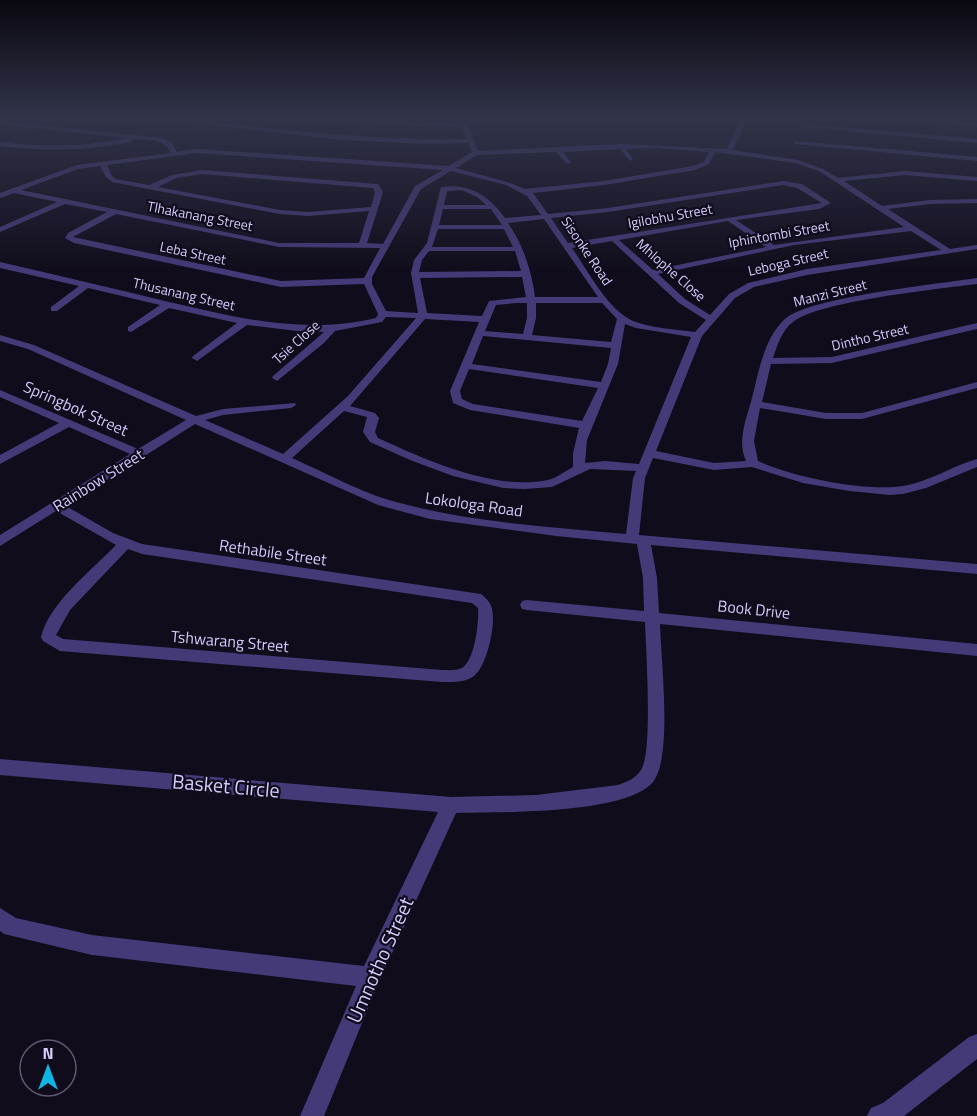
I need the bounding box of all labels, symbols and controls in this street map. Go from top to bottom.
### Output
street label: Tlhakanang Street [145,195,255,236]
street label: Igilobhu Street [626,198,714,233]
street label: Sisonke Road [557,212,618,289]
street label: Iphintombi Street [727,214,831,253]
street label: Mhlophe Close [632,233,711,306]
street label: Leba Street [158,235,228,270]
street label: Leboga Street [746,242,830,281]
street label: Thusanang Street [131,272,237,315]
street label: Manzi Street [791,273,869,312]
street label: Tsie Close [267,315,324,369]
street label: Dintho Street [829,317,911,356]
street label: Springbok Street [20,374,133,442]
street label: Rainbow Street [48,442,149,518]
street label: Lokologa Road [424,485,524,523]
street label: Rethabile Street [218,533,329,571]
street label: Book Drive [716,593,792,625]
street label: Tshwarang Street [170,624,290,658]
street label: Basket Circle [171,765,281,806]
street label: Umnotho Street [338,892,421,1028]
north arrow [18,1038,78,1098]
text: N [42,1041,54,1065]

